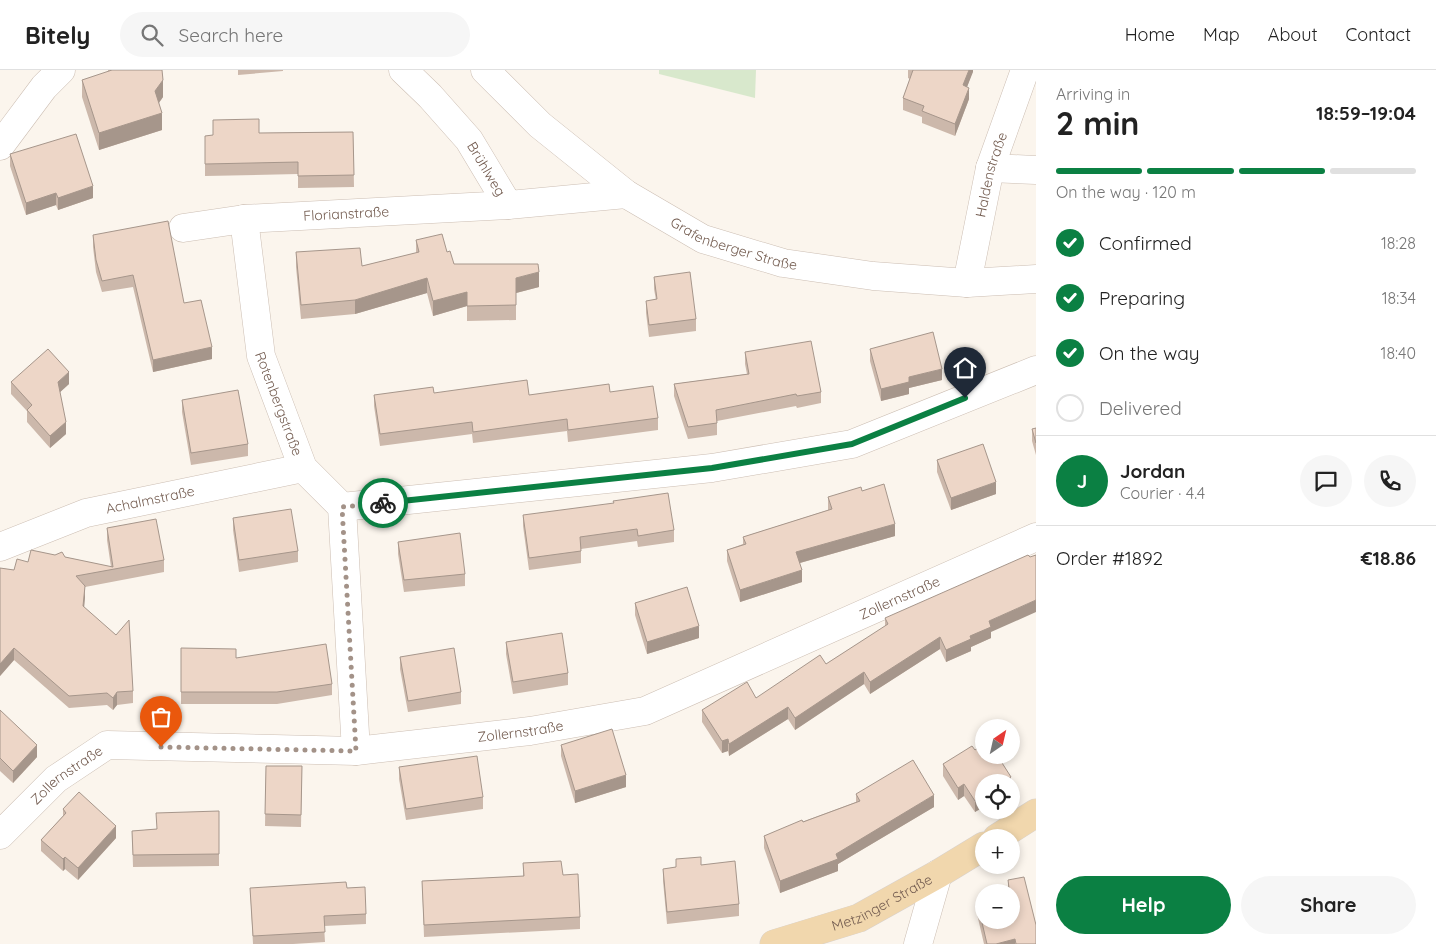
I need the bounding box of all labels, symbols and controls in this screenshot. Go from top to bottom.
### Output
search box [120,12,470,57]
text: Bitely [25,20,90,50]
icon: search [138,21,166,49]
text: Search here [178,23,283,47]
text: Home [1125,23,1175,46]
text: Map [1203,23,1240,46]
text: About [1268,23,1318,46]
text: Contact [1346,23,1411,46]
text: Arriving in [1056,84,1130,104]
text: 18:59–19:04 [1316,101,1416,125]
text: 2 min [1056,103,1139,143]
street label: Haldenstraße [971,130,1011,219]
street label: Brühlweg [463,138,510,200]
text: On the way · 120 m [1056,182,1196,202]
street label: Florianstraße [303,202,390,225]
street label: Grafenberger Straße [667,213,798,274]
icon: check [1056,229,1084,257]
text: Confirmed [1099,231,1192,255]
text: 18:28 [1381,233,1416,253]
icon: check [1056,284,1084,312]
text: Preparing [1099,286,1185,310]
text: 18:34 [1382,288,1416,308]
icon: check [1056,339,1084,367]
text: On the way [1099,341,1200,365]
text: 18:40 [1380,343,1416,363]
pin [944,347,986,398]
street label: Rotenbergstraße [251,349,307,459]
icon: home [951,354,979,382]
text: Delivered [1099,396,1182,420]
button: chat [1300,455,1352,507]
button: phone [1364,455,1416,507]
text: Jordan [1120,459,1185,483]
text: J [1077,469,1087,493]
courier [358,478,408,528]
street label: Achalmstraße [104,482,196,518]
text: Courier · 4.4 [1120,483,1205,503]
icon: bike [369,489,397,517]
text: Order #1892 [1056,546,1163,570]
text: €18.86 [1361,546,1416,570]
street label: Zollernstraße [856,572,943,624]
pin [140,696,182,747]
icon: bag [147,703,175,731]
street label: Zollernstraße [476,716,565,746]
north arrow [975,719,1020,764]
map controls [975,719,1020,929]
street label: Zollernstraße [27,741,106,808]
button: locate [975,774,1020,819]
button: + [975,829,1020,874]
street label: Metzinger Straße [829,870,935,935]
button: Help [1056,876,1231,934]
button: Share [1241,876,1416,934]
button: − [975,884,1020,929]

